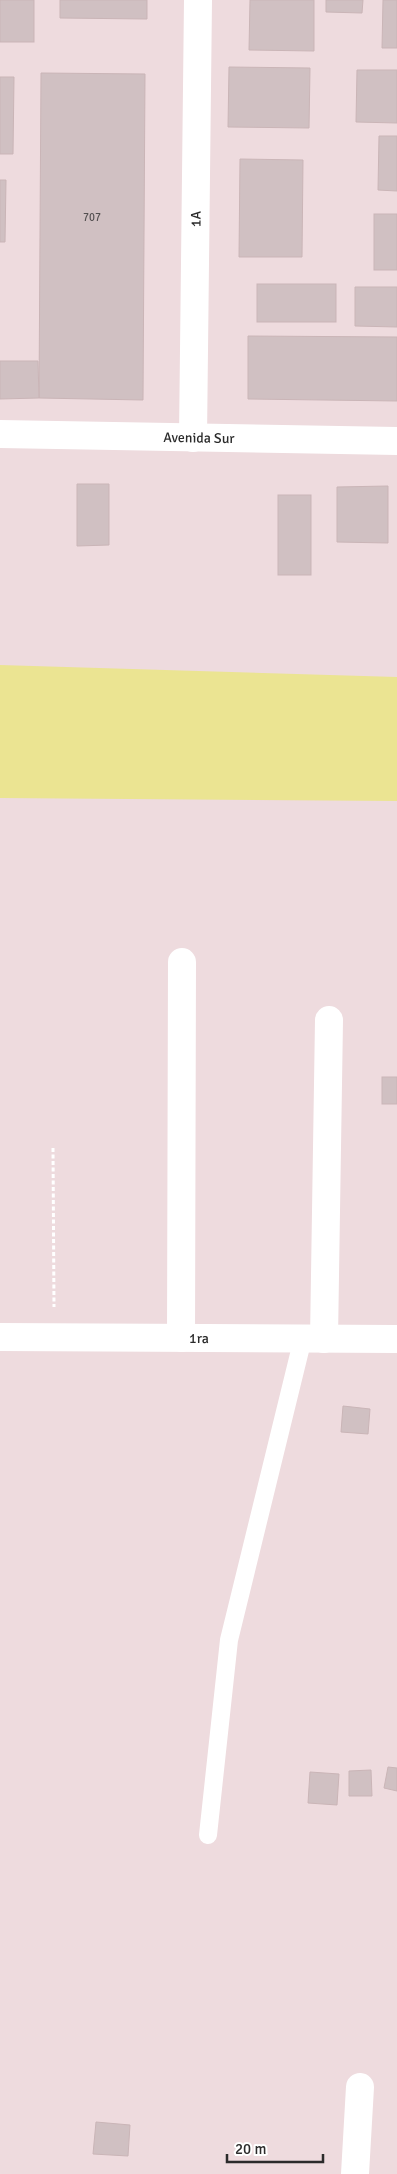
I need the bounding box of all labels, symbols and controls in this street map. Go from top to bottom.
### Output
street label: 1A [187,210,204,227]
house number: 707 [83,211,101,224]
street label: Avenida Sur [163,428,236,447]
street label: 1ra [189,1329,209,1347]
scale bar [227,2132,323,2164]
text: 20 m [235,2140,266,2158]

